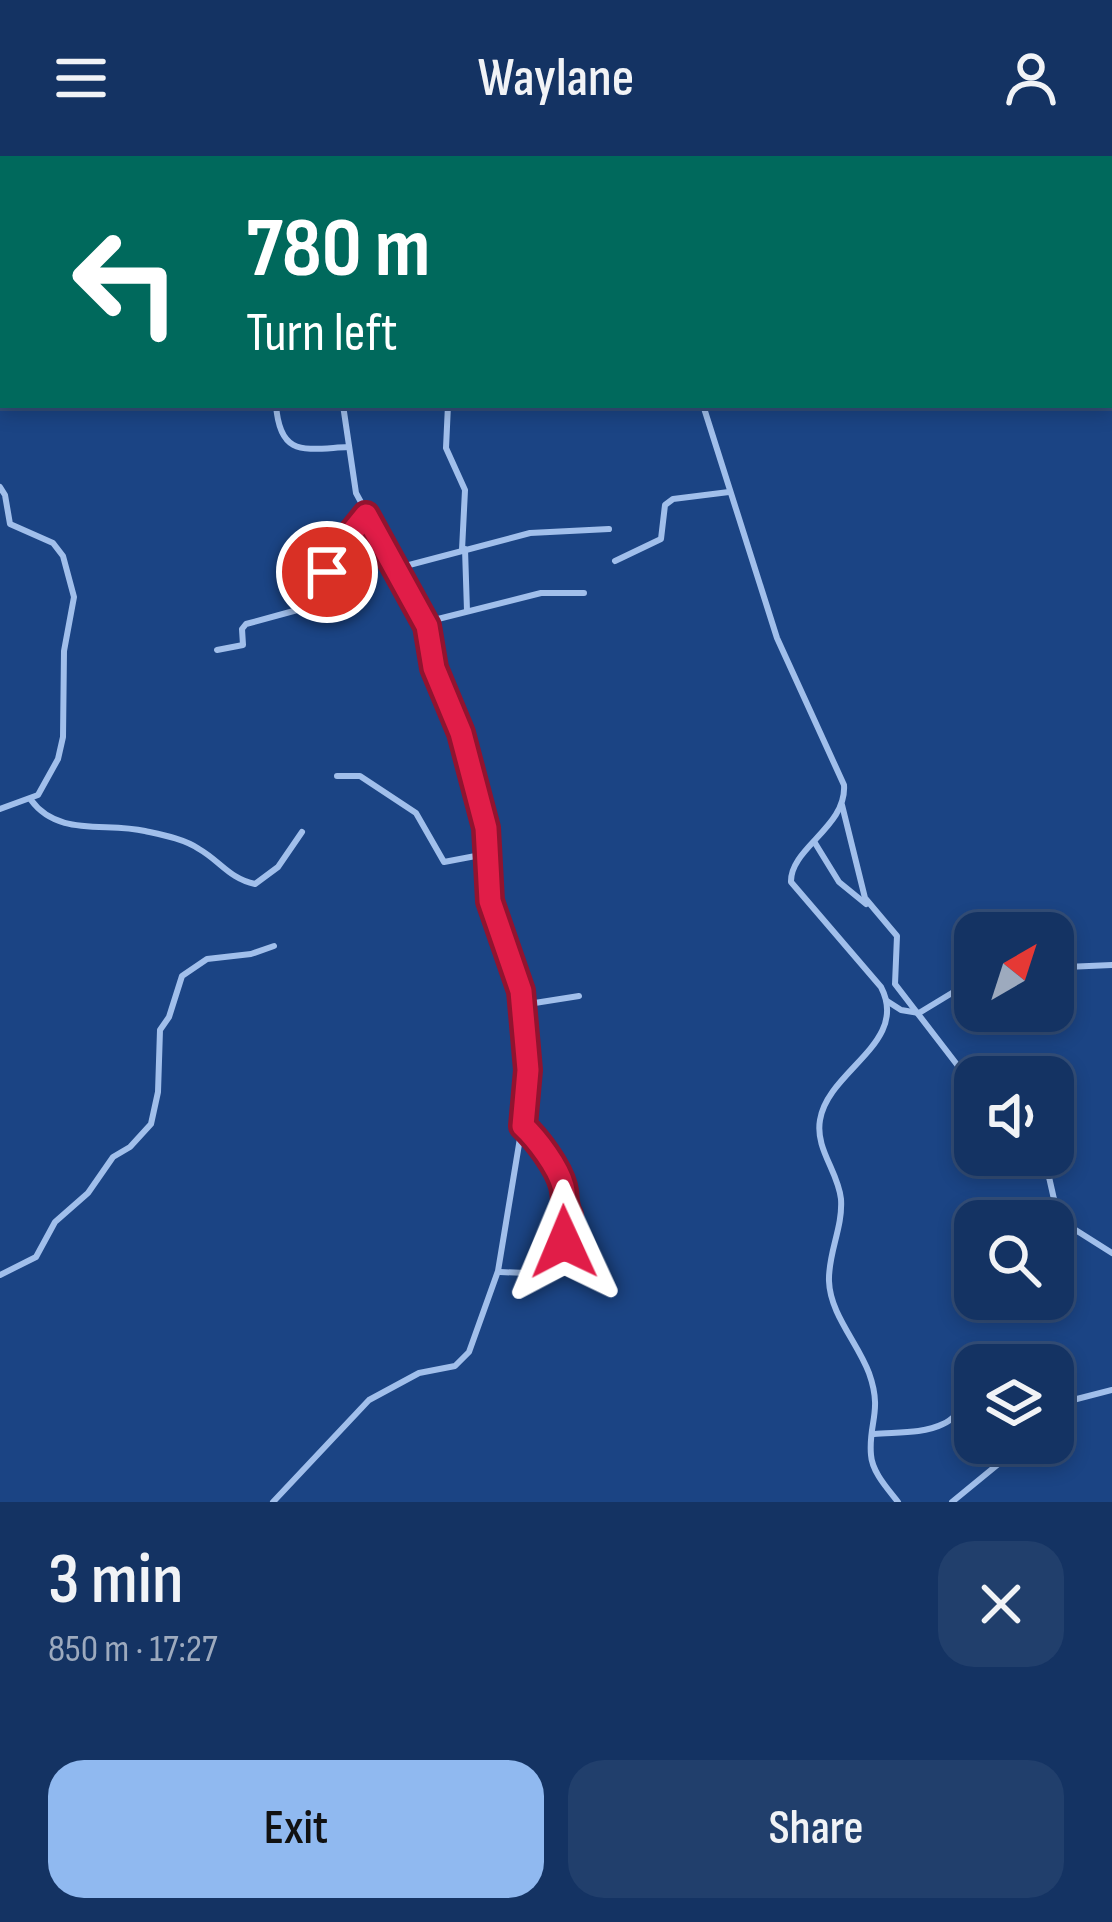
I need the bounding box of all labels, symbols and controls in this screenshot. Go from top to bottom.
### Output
icon: menu [48,45,114,111]
icon: person [998,45,1064,111]
text: Waylane [478,46,634,111]
text: 780 m [246,199,431,300]
icon: left [48,204,204,360]
text: Turn left [246,301,398,366]
pin [276,521,378,623]
icon: arrive [294,539,360,605]
north arrow [954,912,1074,1032]
map controls [954,912,1074,1464]
button: sound [954,1056,1074,1176]
position arrow [501,1179,627,1305]
button: search [954,1200,1074,1320]
button: layers [954,1344,1074,1464]
text: 3 min [48,1537,183,1624]
button: close [938,1541,1064,1667]
text: 850 m · 17:27 [48,1626,218,1673]
button: Exit [48,1760,544,1898]
button: Share [568,1760,1064,1898]

